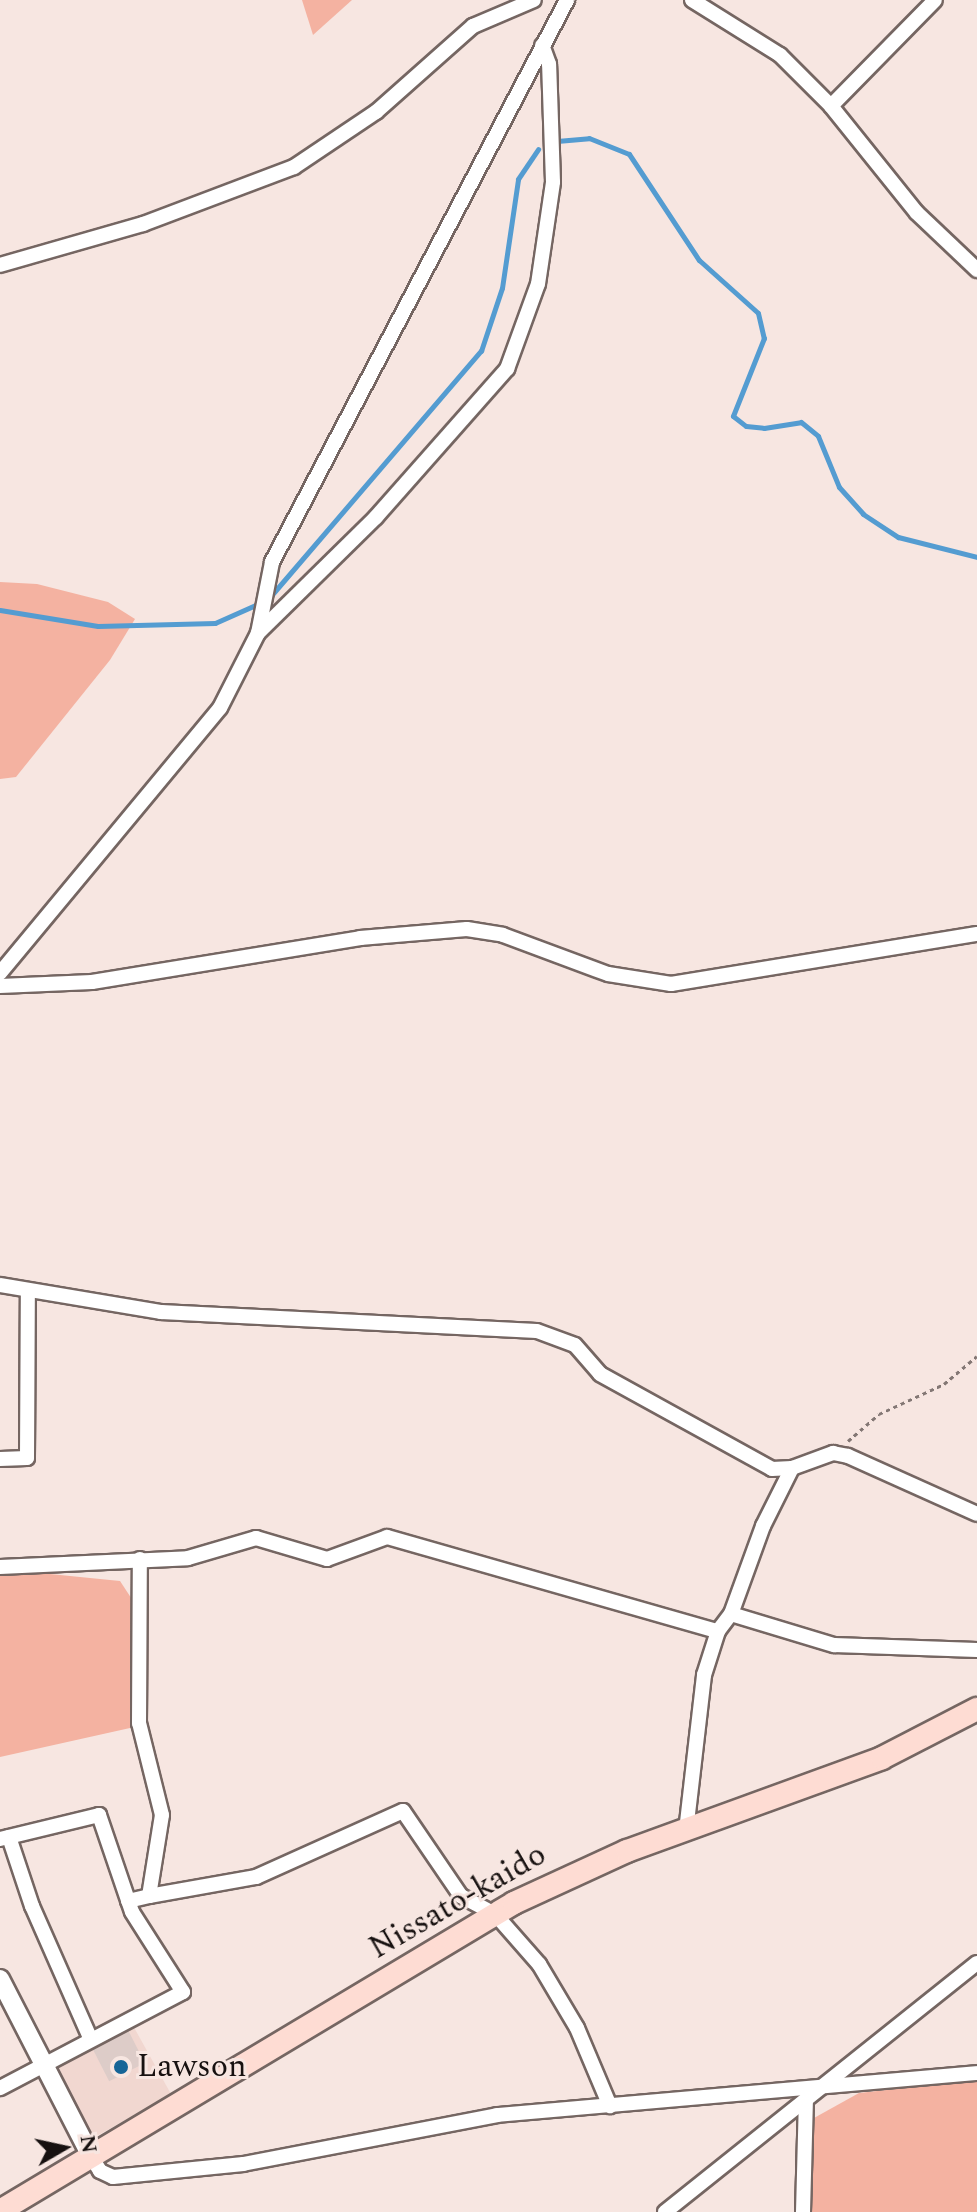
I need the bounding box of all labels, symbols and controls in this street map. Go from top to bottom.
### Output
street label: Nissato-kaido [363,1836,553,1968]
place label: Lawson [137,2048,247,2086]
marker: Lawson [112,2058,130,2076]
north arrow [24,2108,104,2188]
text: N [70,2133,106,2156]

